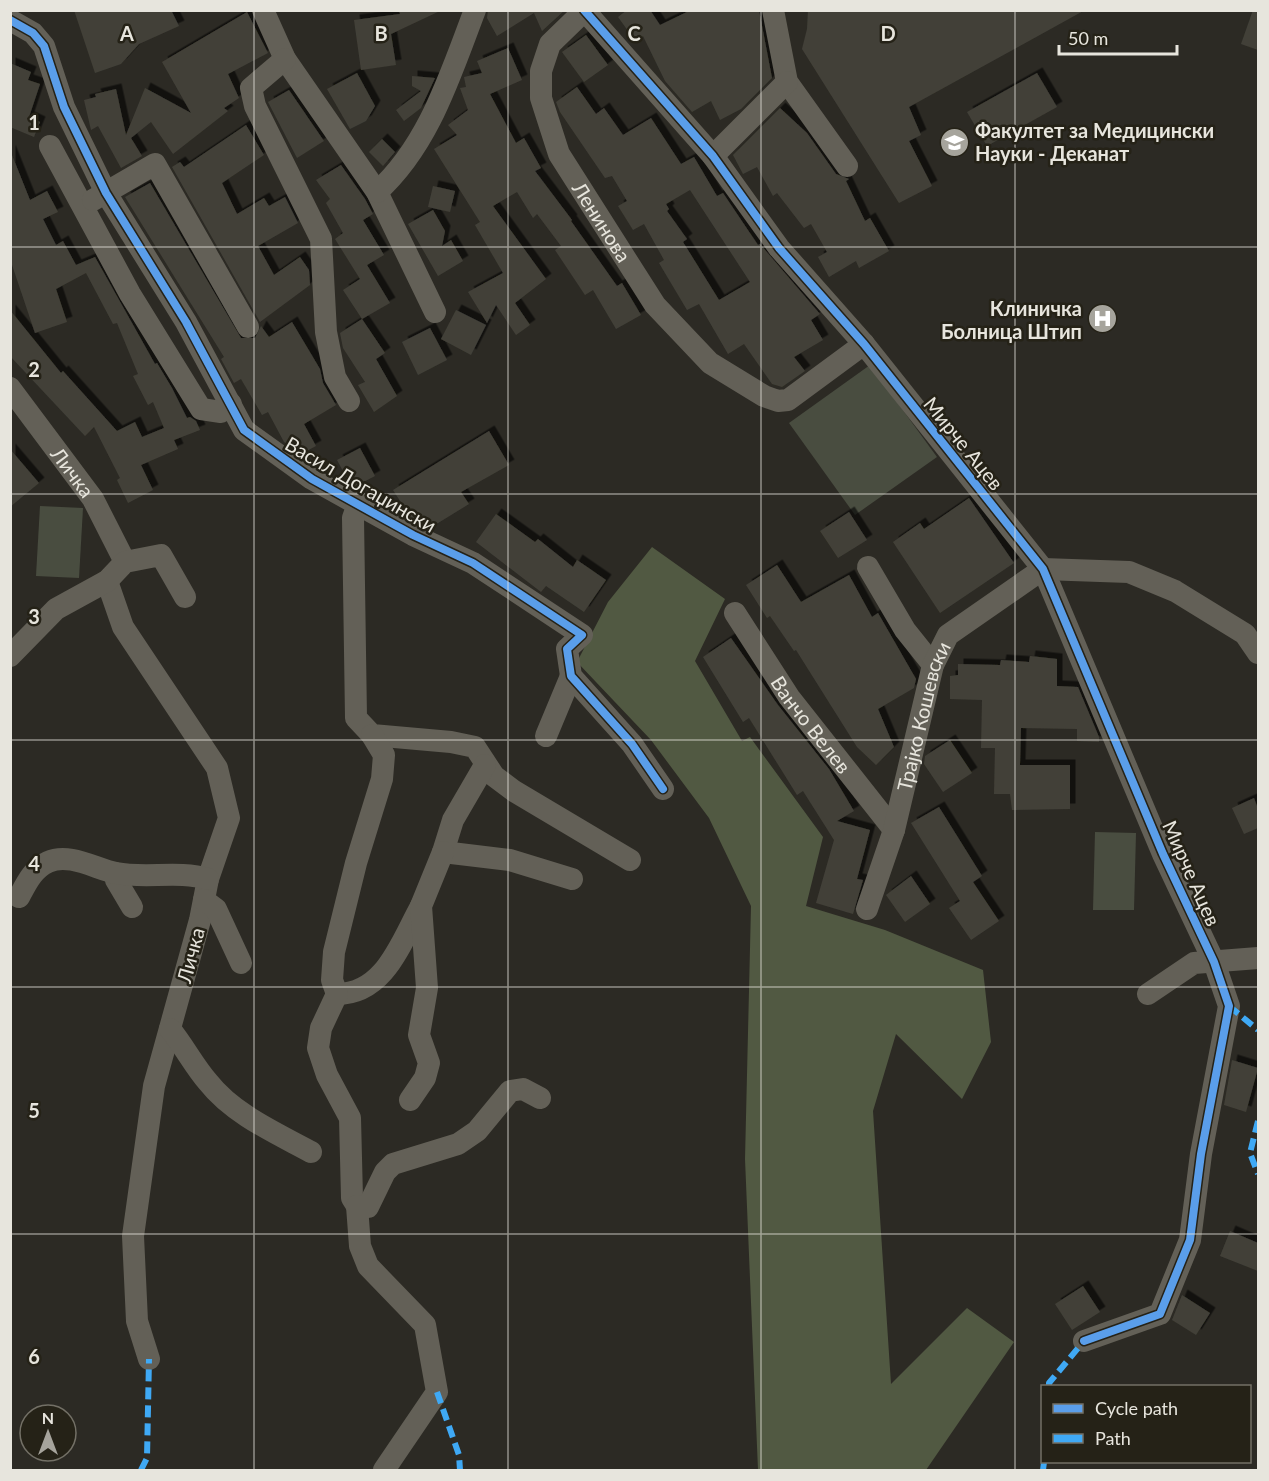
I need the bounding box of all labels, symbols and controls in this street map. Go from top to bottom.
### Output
scale bar [1059,18,1178,56]
text: A [119,21,134,45]
text: B [374,21,388,45]
text: C [627,21,641,45]
text: D [880,21,896,45]
text: 50 m [1068,27,1108,49]
text: 1 [28,110,40,134]
place label: Факултет за Медицински Науки - Деканат [975,118,1214,165]
school or university icon: Факултет за Медицински Науки - Деканат [938,126,970,158]
street label: Ленинова [567,177,636,266]
place label: Клиничка Болница Штип [941,296,1082,343]
hospital icon: Клиничка Болница Штип [1087,303,1119,335]
text: 2 [28,357,40,381]
street label: Мирче Ацев [919,392,1009,495]
street label: Васил Догаџински [281,431,441,537]
street label: Личка [46,441,99,502]
text: 3 [28,604,40,628]
street label: Трајко Кошевски [892,637,955,794]
street label: Ванчо Велев [766,671,856,778]
street label: Мирче Ацев [1158,817,1226,930]
text: 4 [28,851,40,875]
street label: Личка [171,925,209,986]
text: 5 [28,1098,40,1122]
text: 6 [28,1344,40,1368]
legend [1041,1385,1251,1463]
text: Cycle path [1095,1397,1178,1419]
north arrow [18,1403,78,1463]
text: N [42,1408,54,1427]
text: Path [1095,1427,1131,1449]

